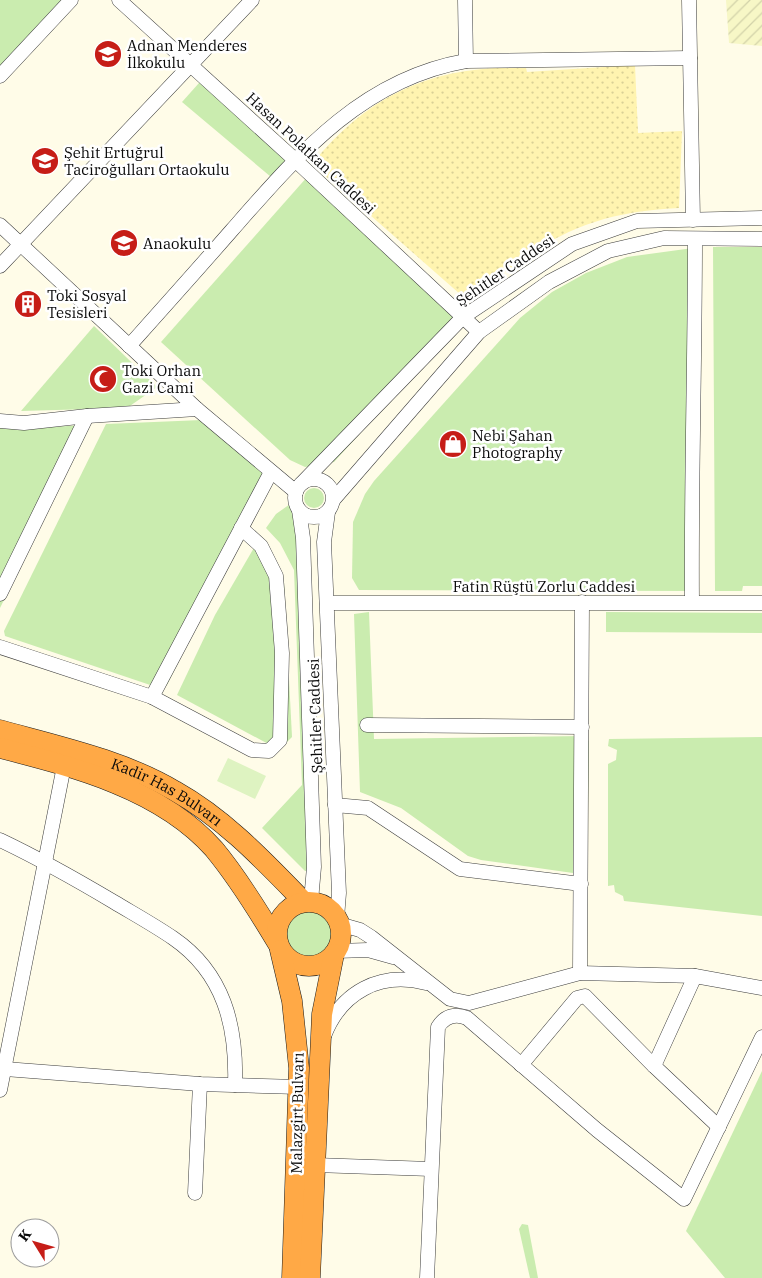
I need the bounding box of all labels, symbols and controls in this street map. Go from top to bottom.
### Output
place label: Adnan Menderes İlkokulu [127,36,247,72]
school or university icon: Adnan Menderes İlkokulu [93,39,123,69]
street label: Hasan Polatkan Caddesi [242,88,380,218]
place label: Şehit Ertuğrul Taciroğulları Ortaokulu [64,143,230,179]
school or university icon: Şehit Ertuğrul Taciroğulları Ortaokulu [30,146,60,176]
school or university icon: Anaokulu [109,228,139,258]
street label: Şehitler Caddesi [452,230,558,310]
place label: Anaokulu [143,234,211,253]
place label: Toki Sosyal Tesisleri [47,286,127,322]
building icon: Toki Sosyal Tesisleri [13,289,43,319]
place label: Toki Orhan Gazi Cami [122,361,201,397]
mosque icon: Toki Orhan Gazi Cami [88,364,118,394]
place label: Nebi Şahan Photography [472,426,562,462]
shop icon: Nebi Şahan Photography [438,429,468,459]
street label: Fatin Rüştü Zorlu Caddesi [453,577,635,596]
street label: Şehitler Caddesi [303,658,327,774]
street label: Kadir Has Bulvarı [109,753,227,830]
street label: Malazgirt Bulvarı [286,1052,308,1174]
north arrow [10,1218,60,1268]
text: K [14,1225,35,1245]

